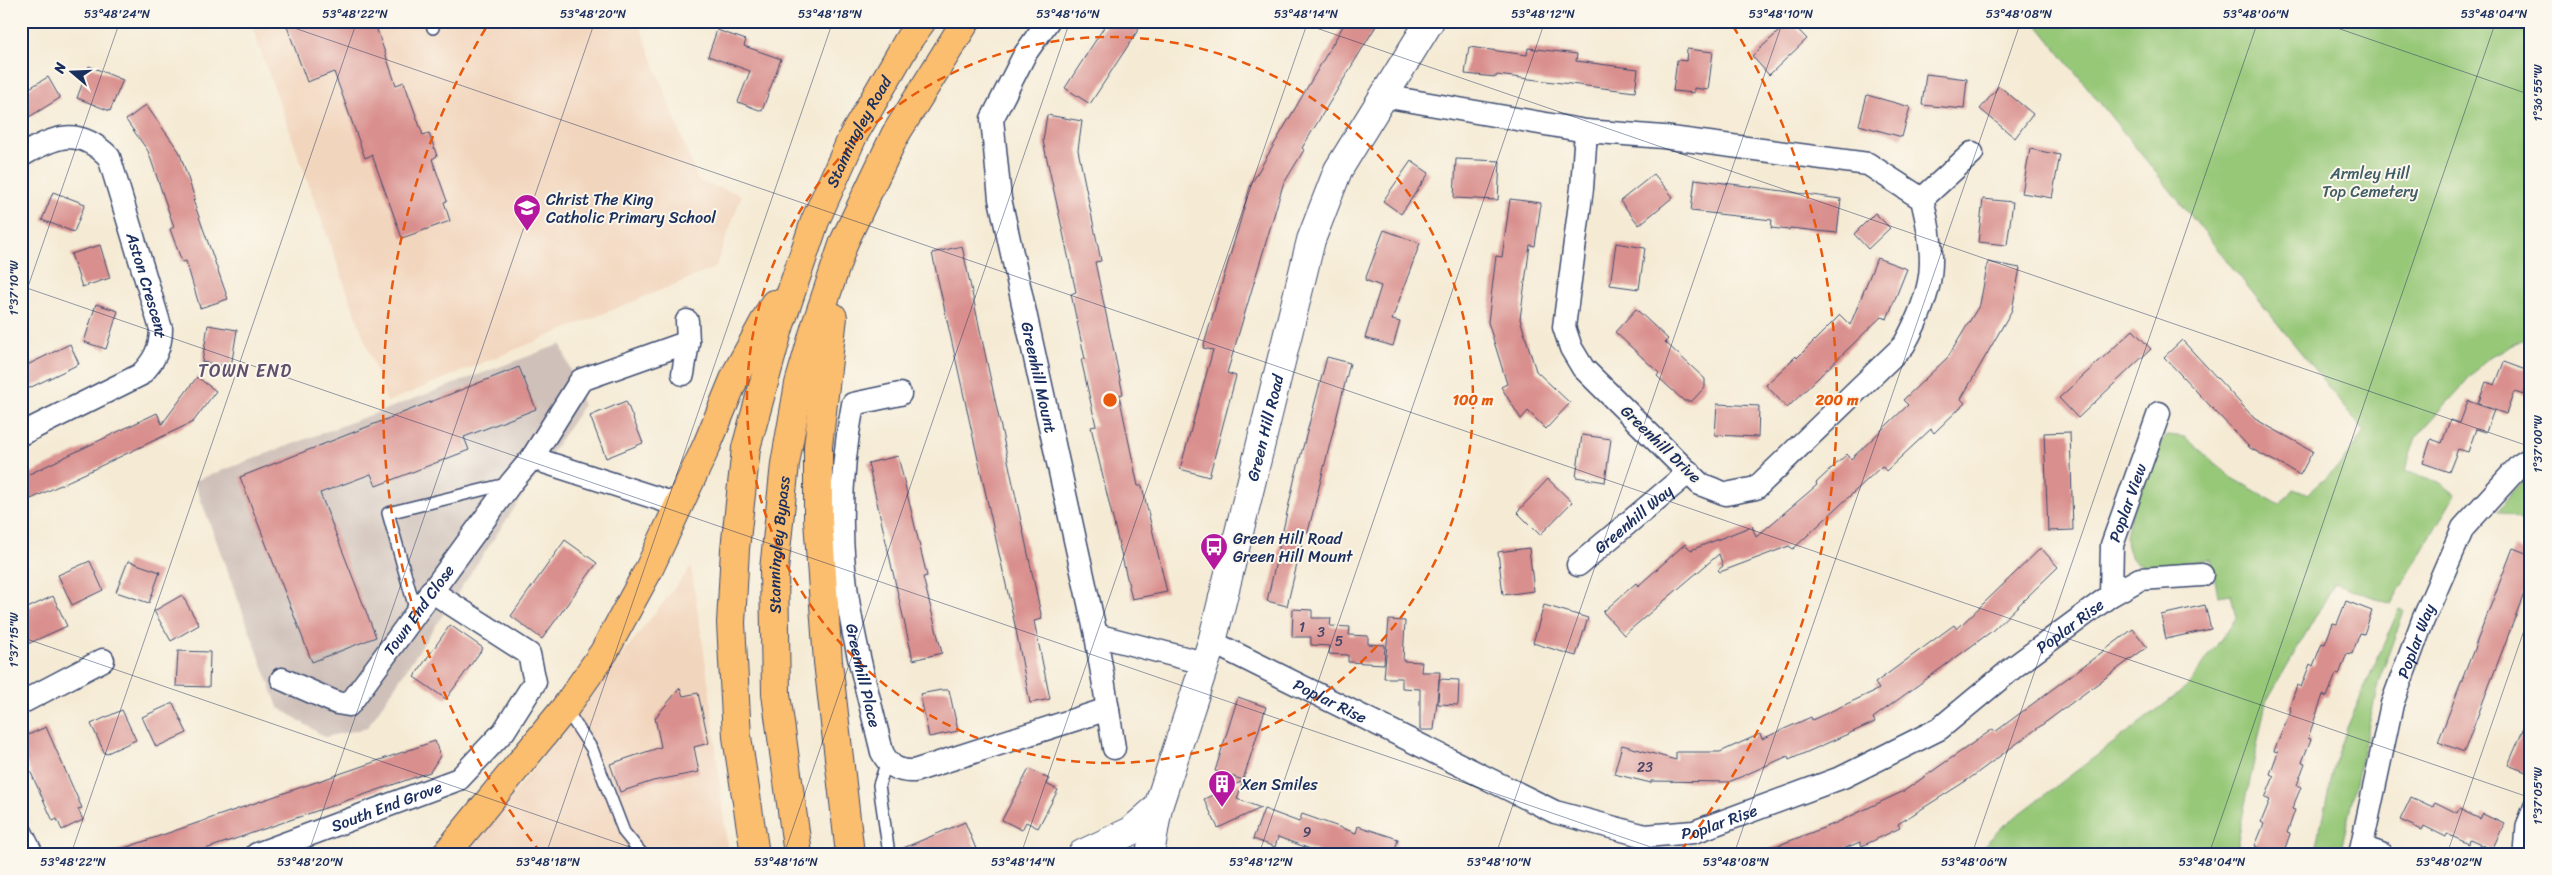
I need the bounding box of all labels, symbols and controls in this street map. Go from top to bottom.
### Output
text: 53°48'24"N [84,3,151,25]
text: 53°48'22"N [322,3,388,25]
text: 53°48'20"N [560,3,627,25]
text: 53°48'18"N [798,3,863,25]
text: 53°48'16"N [1036,3,1100,25]
text: 53°48'14"N [1274,3,1339,25]
text: 53°48'12"N [1511,3,1575,25]
text: 53°48'10"N [1749,3,1814,25]
text: 53°48'08"N [1986,3,2053,25]
text: 53°48'06"N [2223,3,2290,25]
text: 53°48'04"N [2461,3,2528,25]
north arrow [48,48,98,98]
text: N [46,59,74,78]
text: 1°36'55"W [2527,64,2549,122]
street label: Stanningley Road [817,69,900,192]
park label: Armley Hill Top Cemetery [2322,159,2419,206]
place label: Christ The King Catholic Primary School [546,185,716,232]
school or university icon: Christ The King Catholic Primary School [512,193,542,232]
street label: Aston Crescent [118,228,176,339]
text: 1°37'10"W [3,260,25,316]
street label: Greenhill Mount [1013,319,1066,436]
district label: TOWN END [198,355,292,387]
street label: Green Hill Road [1238,370,1292,484]
text: 100 m [1453,387,1494,413]
text: 200 m [1814,387,1859,413]
centre of rings [1101,391,1119,409]
street label: Greenhill Drive [1614,397,1708,491]
text: 1°37'00"W [2527,414,2549,473]
street label: Poplar View [2100,458,2155,546]
street label: Stanningley Bypass [759,474,798,614]
street label: Greenhill Way [1587,476,1680,561]
place label: Green Hill Road Green Hill Mount [1233,524,1353,571]
bus stop icon: Green Hill Road Green Hill Mount [1199,532,1229,571]
street label: Town End Close [375,558,462,662]
street label: Poplar Rise [2029,590,2110,661]
street label: Poplar Way [2388,598,2443,682]
text: 1°37'15"W [3,612,25,667]
house number: 1 [1299,615,1305,640]
house number: 3 [1317,620,1325,645]
street label: Greenhill Place [838,621,890,731]
house number: 5 [1335,629,1344,654]
street label: Poplar Rise [1288,670,1372,731]
house number: 23 [1637,755,1653,780]
text: 1°37'05"W [2527,767,2549,825]
building icon: Xen Smiles [1207,769,1237,808]
place label: Xen Smiles [1240,770,1318,799]
street label: South End Grove [327,772,446,840]
street label: Poplar Rise [1680,795,1761,847]
house number: 9 [1303,820,1312,845]
text: 53°48'22"N [40,851,106,873]
text: 53°48'20"N [277,851,344,873]
text: 53°48'18"N [516,851,581,873]
text: 53°48'16"N [754,851,818,873]
text: 53°48'14"N [991,851,1056,873]
text: 53°48'12"N [1229,851,1293,873]
text: 53°48'10"N [1467,851,1532,873]
text: 53°48'08"N [1703,851,1770,873]
text: 53°48'06"N [1941,851,2008,873]
text: 53°48'04"N [2179,851,2246,873]
text: 53°48'02"N [2416,851,2483,873]

